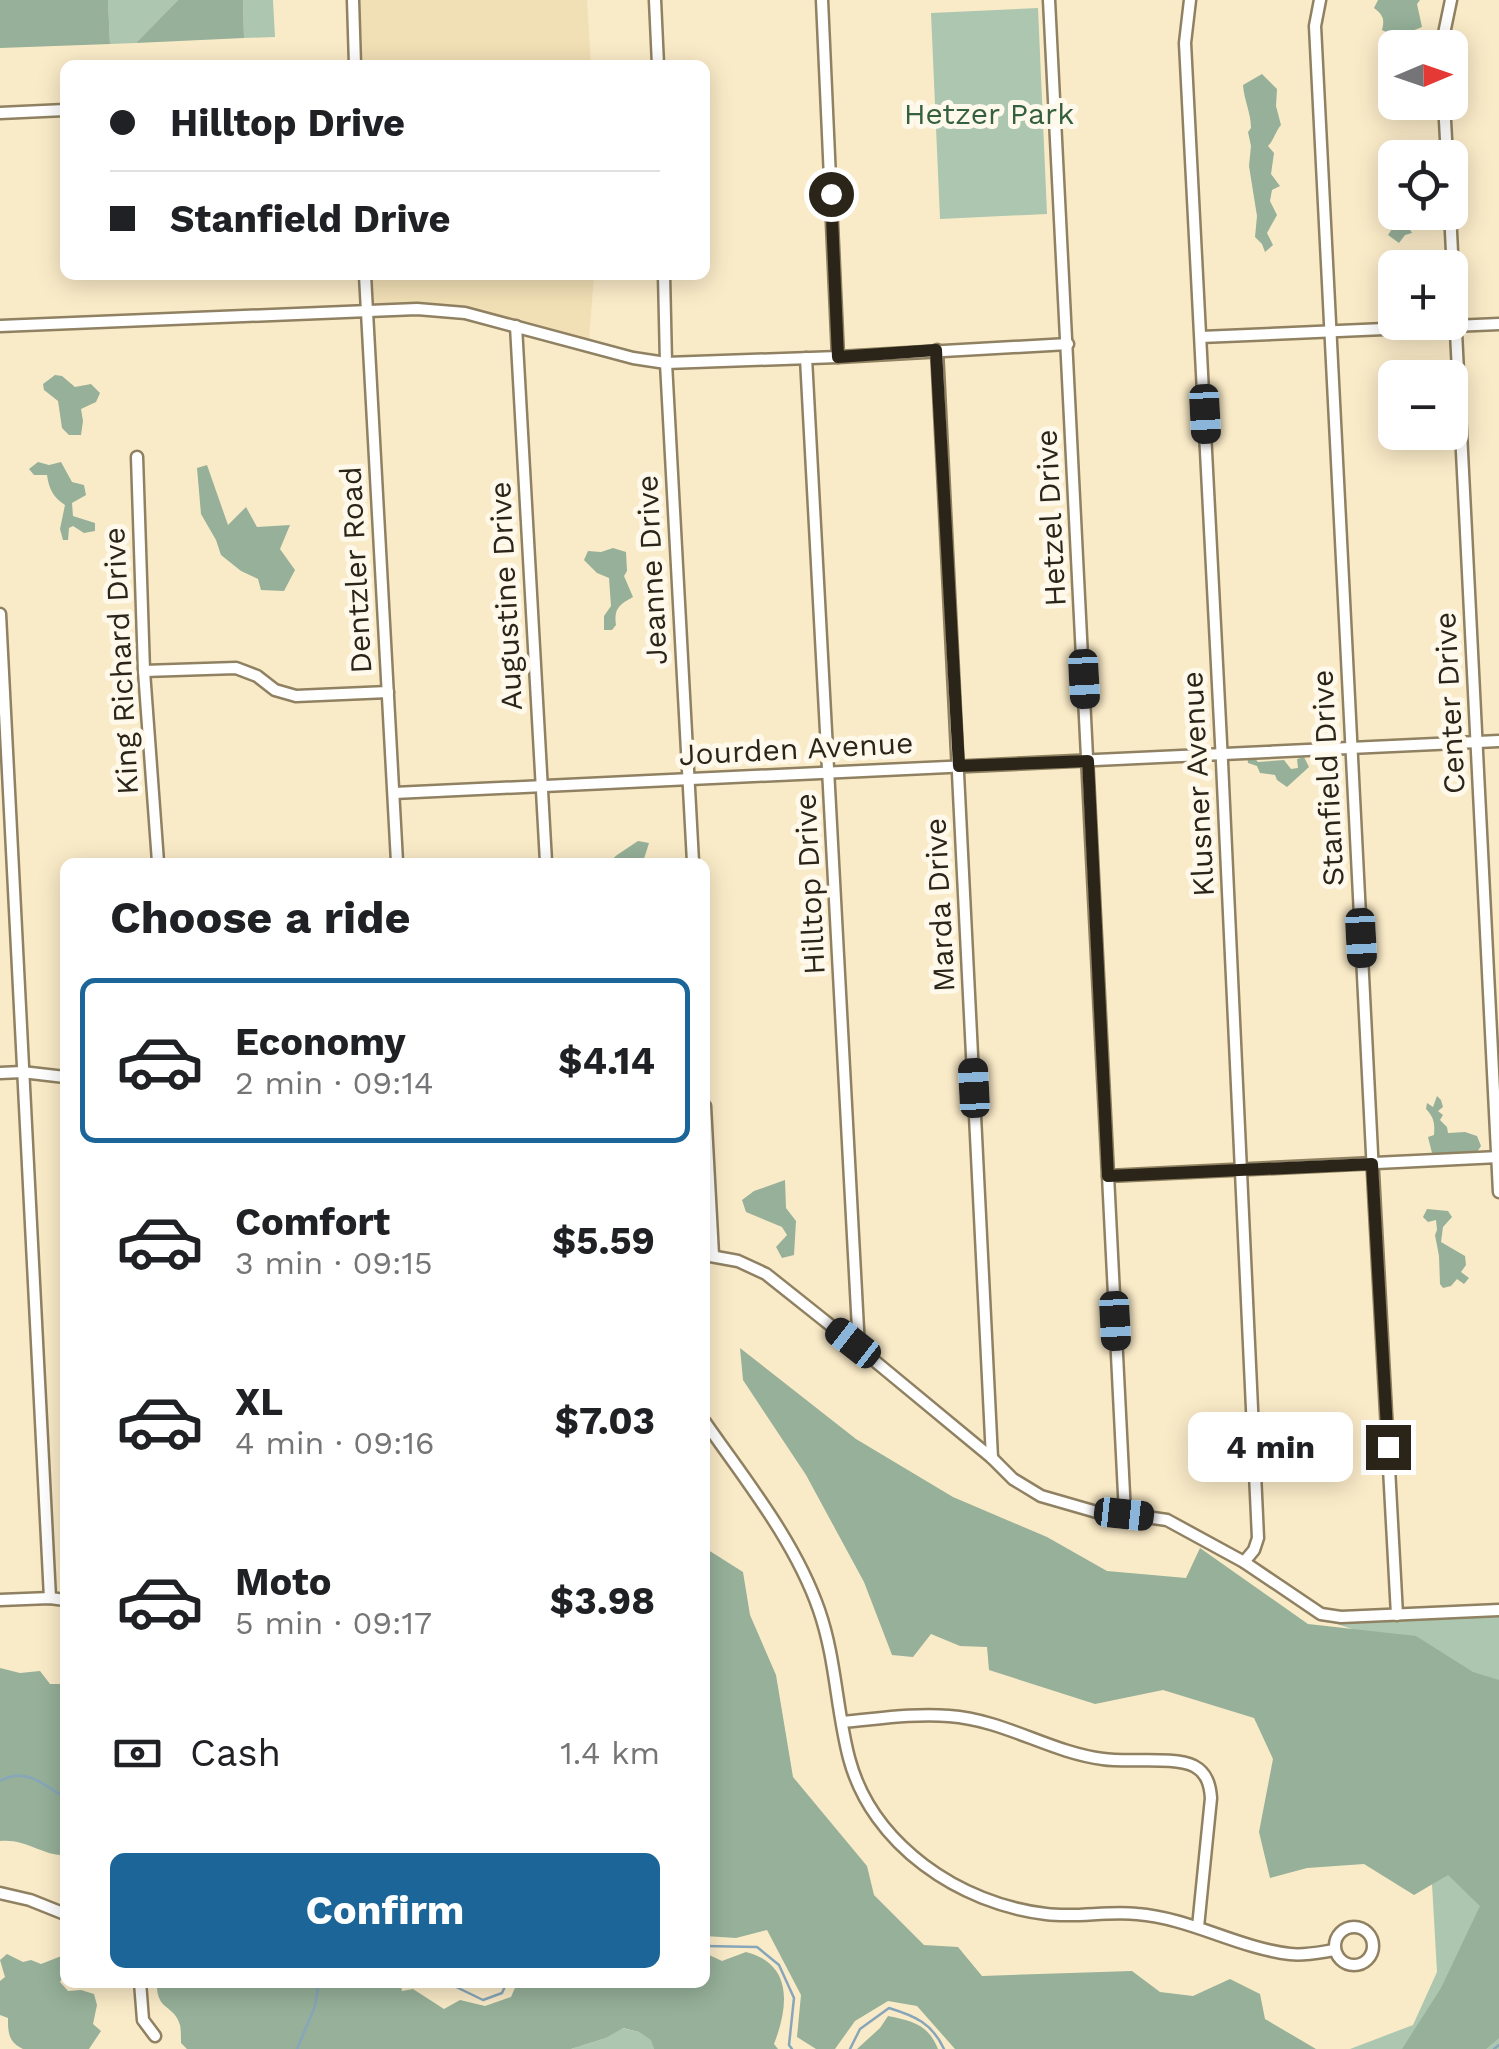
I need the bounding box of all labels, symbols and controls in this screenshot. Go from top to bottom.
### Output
north arrow [1378,30,1468,120]
map controls [1378,30,1468,450]
park label: Hetzer Park [904,96,1074,131]
text: Hilltop Drive [170,101,405,145]
button: locate [1378,140,1468,230]
route start [809,172,854,217]
text: Stanfield Drive [170,197,450,241]
button: + [1378,250,1468,340]
button: − [1378,360,1468,450]
car [1188,383,1222,445]
street label: Hetzel Drive [1028,429,1073,607]
street label: Dentzler Road [333,466,378,674]
street label: Jeanne Drive [629,474,674,666]
street label: Augustine Drive [482,480,529,712]
street label: King Richard Drive [96,526,145,796]
street label: Center Drive [1427,611,1472,795]
car [1067,648,1101,710]
street label: Stanfield Drive [1304,669,1351,887]
street label: Klusner Avenue [1174,670,1221,898]
street label: Jourden Avenue [678,725,914,772]
street label: Hilltop Drive [787,792,832,976]
street label: Marda Drive [917,817,962,993]
text: Choose a ride [110,891,410,944]
car [1344,907,1378,969]
icon: car [115,1016,205,1106]
text: Economy [235,1020,406,1064]
text: $4.14 [558,1039,655,1083]
car [957,1057,991,1119]
text: 2 min · 09:14 [235,1064,434,1102]
icon: car [115,1196,205,1286]
text: Comfort [235,1200,390,1244]
text: $5.59 [552,1219,655,1263]
text: 3 min · 09:15 [235,1244,433,1282]
car [1098,1290,1132,1352]
car [820,1313,886,1373]
icon: car [115,1376,205,1466]
text: XL [235,1380,283,1424]
text: $7.03 [555,1399,655,1443]
callout: 4 min [1188,1412,1353,1482]
text: 4 min · 09:16 [235,1424,434,1462]
route end [1366,1425,1411,1470]
text: 4 min [1226,1428,1315,1466]
car [1093,1496,1155,1532]
icon: car [115,1556,205,1646]
text: Moto [235,1560,331,1604]
text: $3.98 [550,1579,655,1623]
text: 5 min · 09:17 [235,1604,432,1642]
icon: cash [110,1726,165,1781]
text: Cash [190,1731,281,1775]
text: 1.4 km [560,1734,660,1772]
button: Confirm [110,1853,660,1968]

